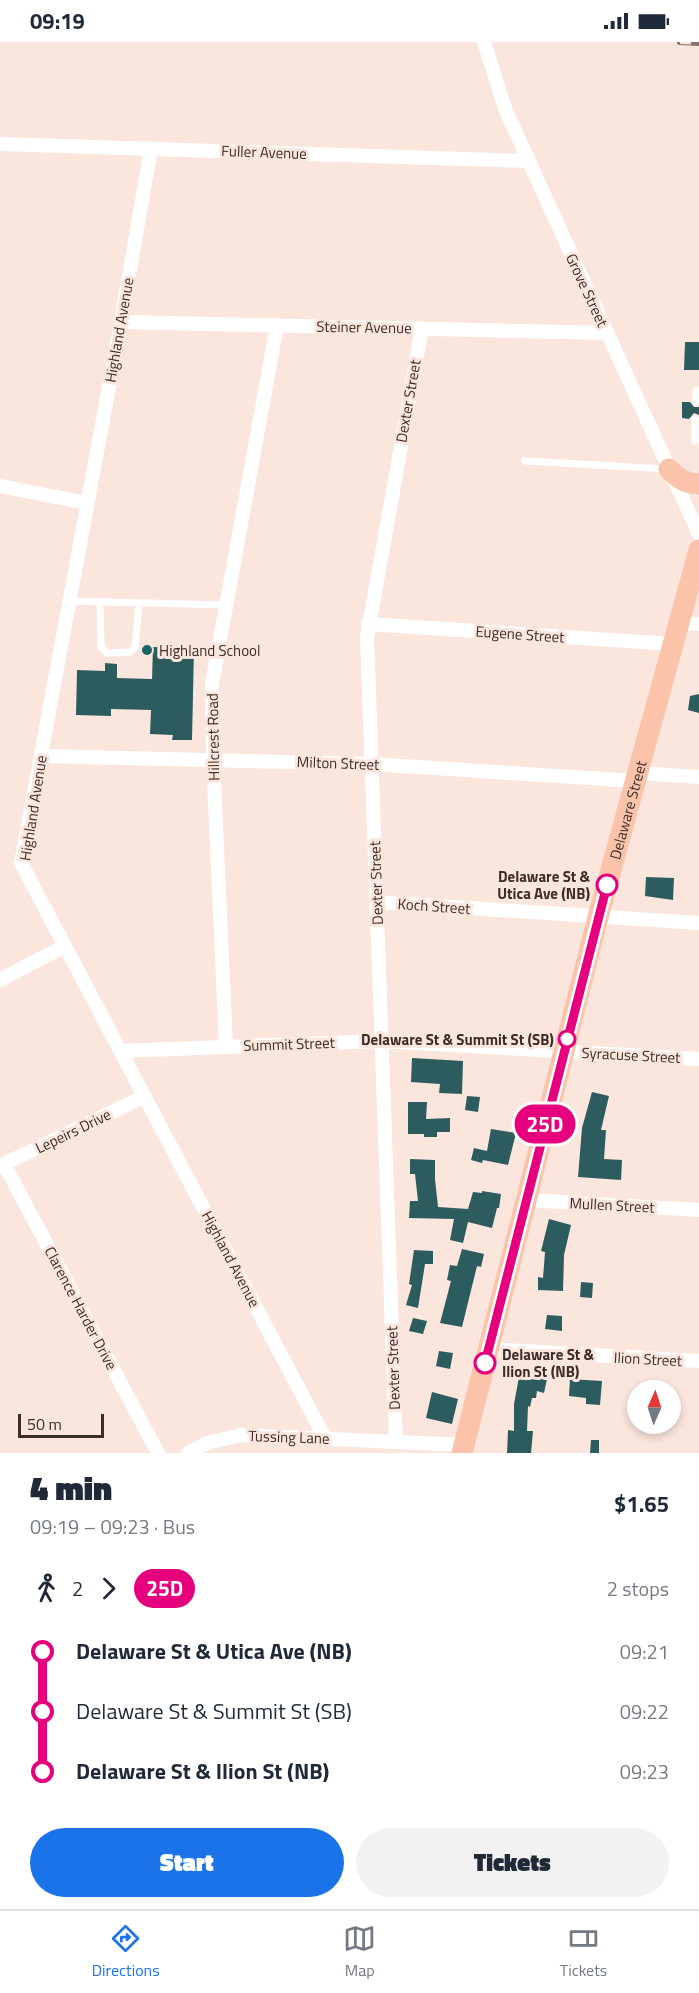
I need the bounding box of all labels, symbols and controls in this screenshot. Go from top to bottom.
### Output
text: 09:19 [30,4,85,38]
street label: Fuller Avenue [221,139,307,165]
street label: Grove Street [560,249,614,331]
street label: Highland Avenue [98,276,140,384]
street label: Steiner Avenue [316,315,412,339]
street label: Dexter Street [389,357,427,444]
street label: Eugene Street [475,619,566,649]
place label: Highland School [159,639,260,662]
marker: Highland School [140,643,154,657]
street label: Hillcrest Road [201,693,225,781]
street label: Milton Street [296,750,380,776]
street label: Highland Avenue [13,754,53,862]
street label: Delaware Street [603,757,652,862]
street label: Dexter Street [363,840,389,925]
place label: Delaware St & Utica Ave (NB) [497,865,590,905]
marker: Delaware St & Utica Ave (NB) [596,874,618,896]
street label: Koch Street [397,892,472,920]
place label: Delaware St & Summit St (SB) [361,1028,554,1051]
marker: Delaware St & Summit St (SB) [558,1030,576,1048]
street label: Summit Street [243,1031,336,1057]
street label: Syracuse Street [581,1041,682,1069]
street label: Lepeirs Drive [31,1103,115,1159]
line badge: 25D [510,1104,580,1144]
text: 25D [527,1108,563,1140]
street label: Mullen Street [569,1191,656,1219]
street label: Highland Avenue [196,1207,266,1311]
street label: Clarence Harder Drive [39,1242,123,1374]
street label: Dexter Street [380,1325,406,1410]
place label: Delaware St & Ilion St (NB) [502,1343,594,1383]
street label: Ilion Street [613,1346,683,1372]
marker: Delaware St & Ilion St (NB) [474,1352,496,1374]
north arrow [627,1380,681,1434]
map controls [627,1380,681,1434]
scale bar [18,1411,104,1438]
text: 50 m [27,1412,62,1436]
street label: Tussing Lane [248,1424,330,1450]
text: 4 min [30,1463,112,1513]
text: $1.65 [614,1487,669,1521]
text: 09:19 – 09:23 · Bus [30,1511,195,1542]
icon: walk [30,1572,63,1605]
icon: forward [92,1572,125,1605]
text: 25D [146,1572,183,1604]
text: 2 [72,1573,83,1604]
text: 2 stops [607,1573,669,1604]
text: Delaware St & Utica Ave (NB) [76,1634,352,1668]
text: 09:21 [620,1636,669,1667]
text: Delaware St & Summit St (SB) [76,1694,352,1728]
text: 09:22 [620,1696,669,1727]
text: Delaware St & Ilion St (NB) [76,1754,329,1788]
text: 09:23 [620,1756,669,1787]
button: Start [30,1828,344,1897]
button: Tickets [356,1828,669,1897]
tab: Directions [92,1922,160,1982]
tab: Map [343,1922,376,1982]
tab: Tickets [560,1922,607,1982]

